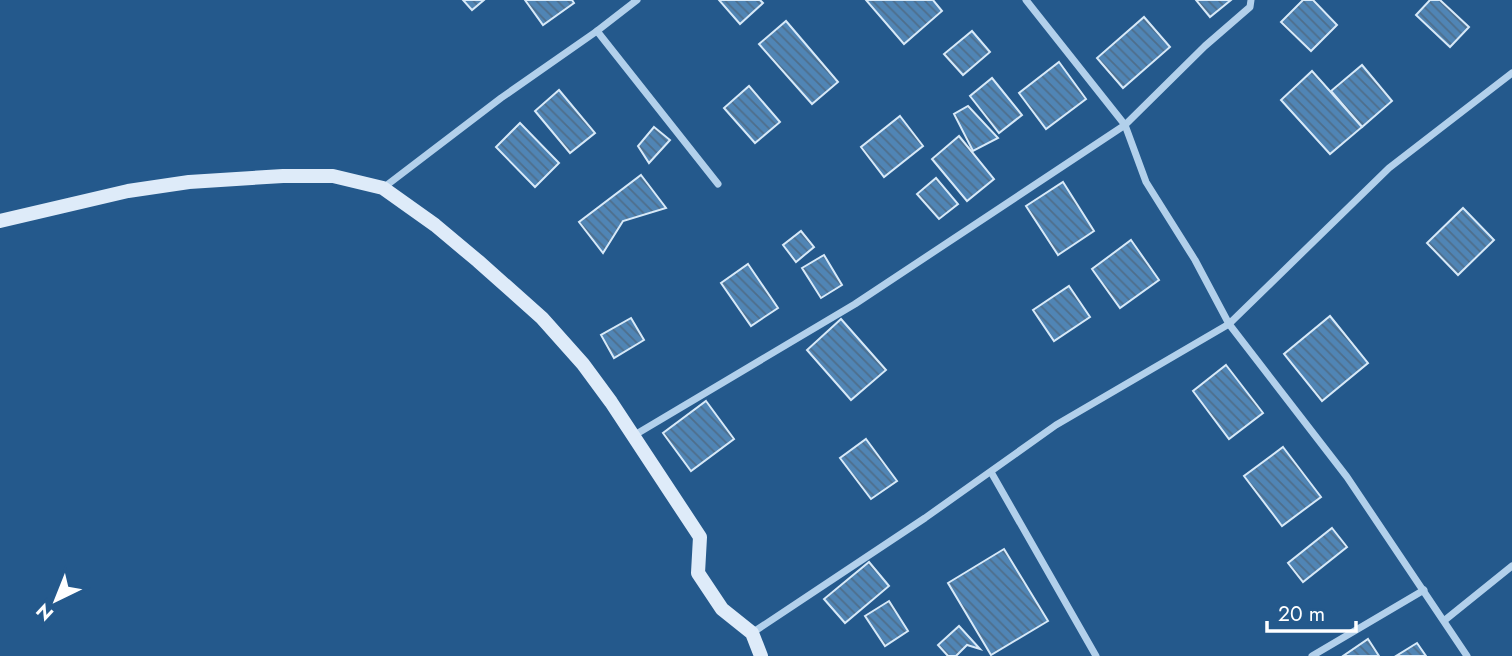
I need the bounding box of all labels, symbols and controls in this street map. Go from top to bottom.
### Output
north arrow [21,565,91,635]
scale bar [1267,590,1356,634]
text: N [30,597,59,627]
text: 20 m [1278,599,1325,629]

